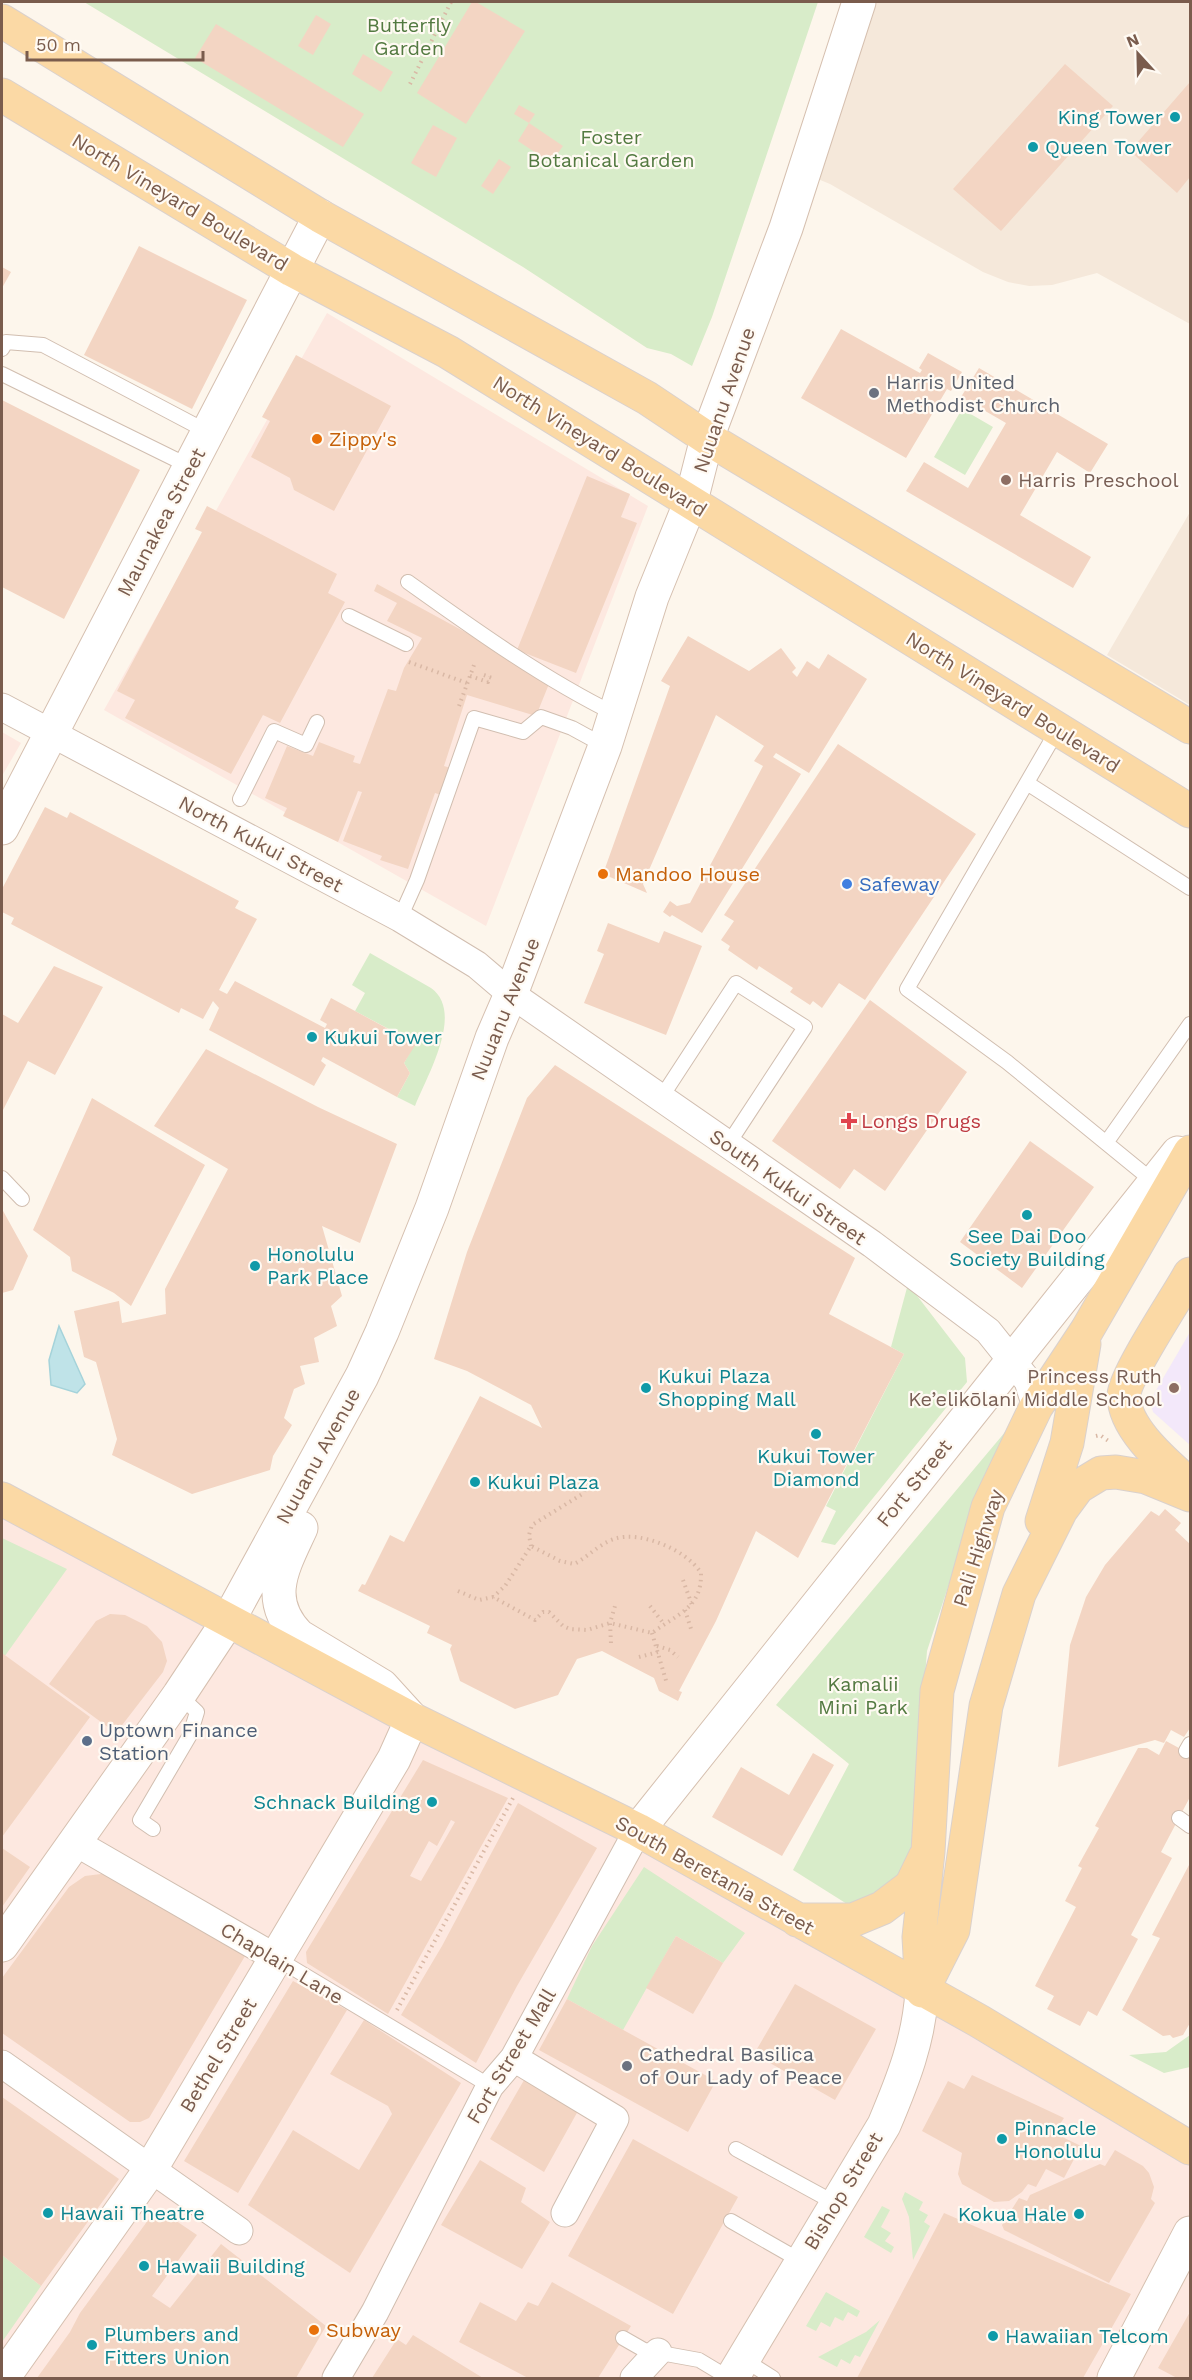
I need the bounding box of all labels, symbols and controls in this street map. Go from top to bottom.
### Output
park label: Butterfly Garden [367,13,452,60]
scale bar [27,24,202,62]
north arrow [1108,24,1168,84]
text: N [1124,30,1142,52]
text: 50 m [36,34,81,55]
place label: King Tower [1058,105,1163,129]
marker: King Tower [1168,110,1182,124]
park label: Foster Botanical Garden [527,125,695,172]
street label: North Vineyard Boulevard [68,128,292,276]
place label: Queen Tower [1045,135,1172,159]
marker: Queen Tower [1026,140,1040,154]
street label: Nuuanu Avenue [688,324,760,476]
street label: North Vineyard Boulevard [489,370,711,522]
place label: Harris United Methodist Church [886,370,1060,417]
marker: Harris United Methodist Church [867,386,881,400]
place label: Zippy's [329,427,397,451]
marker: Zippy's [310,432,324,446]
street label: Maunakea Street [112,443,211,600]
place label: Harris Preschool [1018,468,1179,492]
marker: Harris Preschool [999,473,1013,487]
street label: North Vineyard Boulevard [902,626,1124,778]
street label: North Kukui Street [175,791,348,898]
place label: Mandoo House [615,862,760,886]
marker: Mandoo House [596,867,610,881]
place label: Safeway [859,872,940,896]
marker: Safeway [840,877,854,891]
street label: Nuuanu Avenue [465,934,545,1084]
place label: Kukui Tower [324,1025,442,1049]
marker: Kukui Tower [305,1030,319,1044]
place label: Longs Drugs [861,1109,981,1133]
marker: Longs Drugs [842,1114,856,1128]
street label: South Kukui Street [705,1124,871,1250]
marker: See Dai Doo Society Building [1020,1208,1034,1222]
place label: See Dai Doo Society Building [949,1224,1105,1271]
place label: Honolulu Park Place [267,1242,369,1289]
marker: Honolulu Park Place [248,1259,262,1273]
place label: Kukui Plaza Shopping Mall [658,1364,796,1411]
place label: Princess Ruth Ke’elikōlani Middle School [908,1364,1162,1411]
marker: Kukui Plaza Shopping Mall [639,1381,653,1395]
marker: Princess Ruth Ke’elikōlani Middle School [1167,1381,1181,1395]
street label: Nuuanu Avenue [271,1384,365,1528]
marker: Kukui Tower Diamond [809,1427,823,1441]
street label: Fort Street [871,1434,957,1532]
place label: Kukui Tower Diamond [757,1444,875,1491]
place label: Kukui Plaza [487,1470,599,1494]
marker: Kukui Plaza [468,1475,482,1489]
street label: Pali Highway [948,1486,1009,1610]
park label: Kamalii Mini Park [818,1672,908,1719]
place label: Uptown Finance Station [99,1718,258,1765]
marker: Uptown Finance Station [80,1734,94,1748]
place label: Schnack Building [253,1790,420,1814]
marker: Schnack Building [425,1795,439,1809]
street label: South Beretania Street [611,1810,819,1940]
street label: Chaplain Lane [216,1917,348,2009]
street label: Fort Street Mall [461,1984,561,2128]
street label: Bethel Street [174,1993,262,2116]
place label: Cathedral Basilica of Our Lady of Peace [639,2042,842,2089]
marker: Cathedral Basilica of Our Lady of Peace [620,2059,634,2073]
place label: Pinnacle Honolulu [1014,2116,1102,2163]
street label: Bishop Street [798,2127,888,2254]
marker: Pinnacle Honolulu [995,2132,1009,2146]
place label: Hawaii Theatre [60,2201,205,2225]
place label: Kokua Hale [958,2202,1067,2226]
marker: Hawaii Theatre [41,2206,55,2220]
marker: Kokua Hale [1072,2207,1086,2221]
place label: Hawaii Building [156,2254,305,2278]
marker: Hawaii Building [137,2259,151,2273]
place label: Subway [326,2318,402,2342]
place label: Plumbers and Fitters Union [104,2322,239,2369]
marker: Subway [307,2323,321,2337]
place label: Hawaiian Telcom [1005,2324,1169,2348]
marker: Hawaiian Telcom [986,2329,1000,2343]
marker: Plumbers and Fitters Union [85,2338,99,2352]

